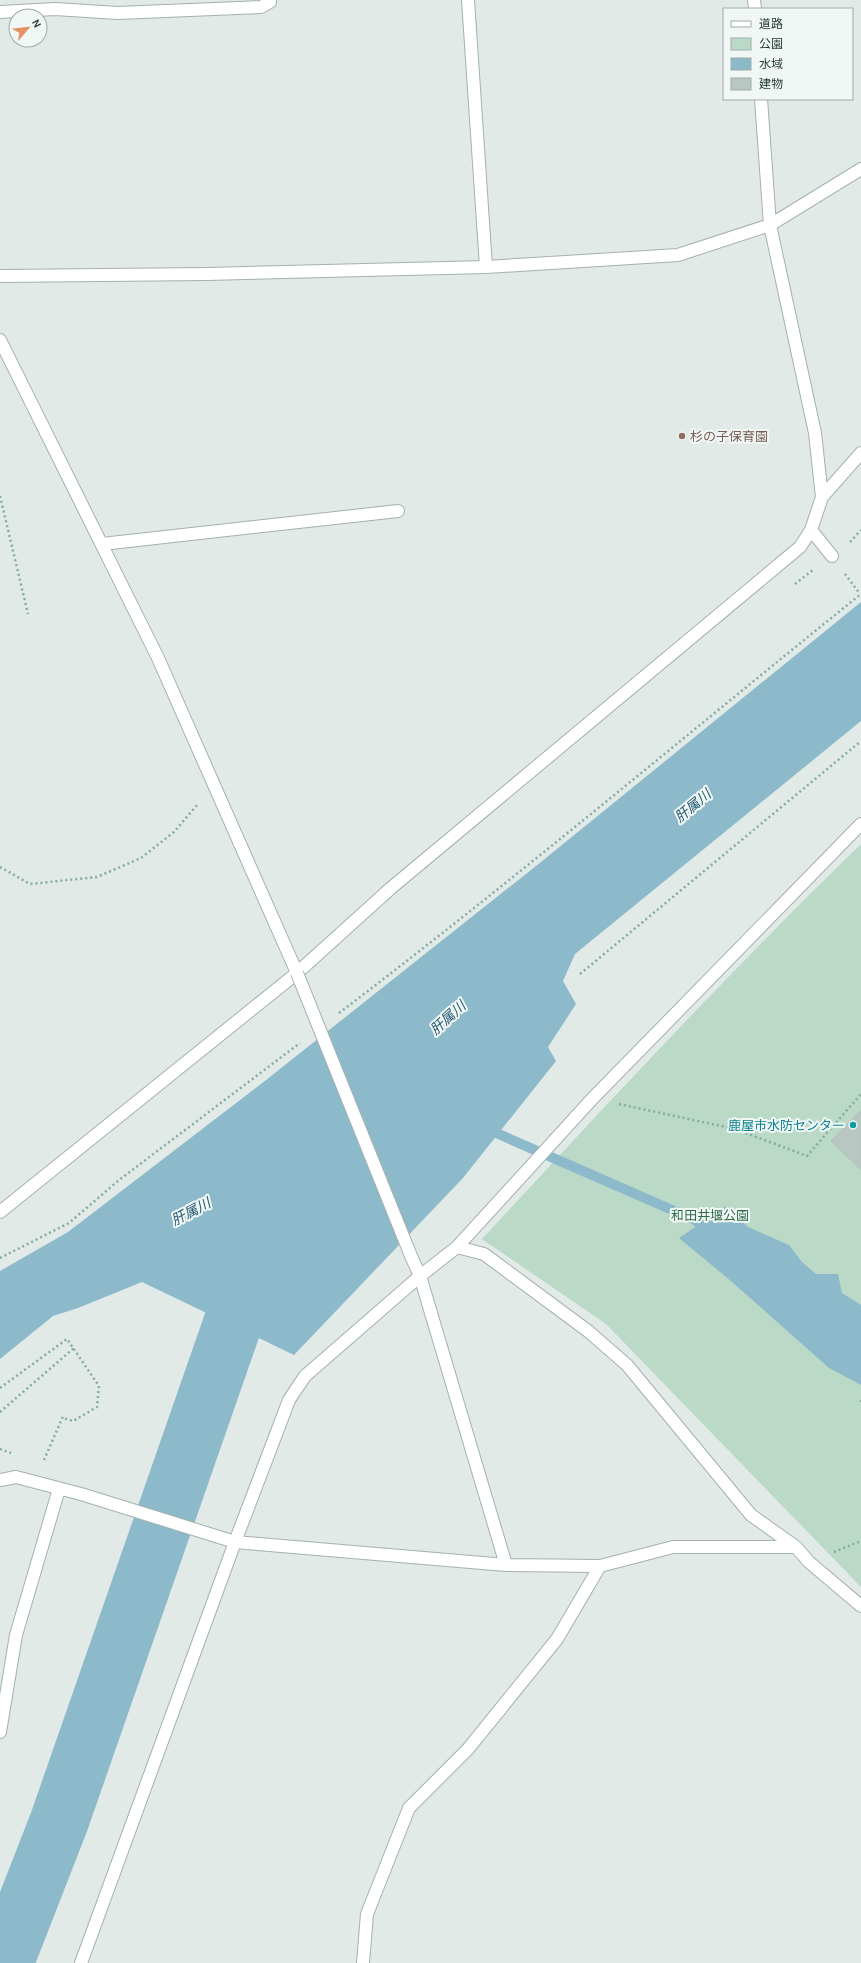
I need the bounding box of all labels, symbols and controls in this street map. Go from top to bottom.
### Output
north arrow [8,8,48,48]
legend [723,8,853,100]
text: N [29,17,44,30]
text: 道路 [759,17,783,31]
text: 公園 [759,37,783,51]
text: 水域 [759,57,783,71]
text: 建物 [759,77,783,91]
place label: 杉の子保育園 [690,429,768,444]
marker: 杉の子保育園 [677,431,687,441]
water label: 肝属川 [671,785,716,826]
water label: 肝属川 [427,996,471,1038]
place label: 鹿屋市水防センター [728,1118,845,1133]
marker: 鹿屋市水防センター [848,1120,858,1130]
water label: 肝属川 [168,1194,215,1229]
park label: 和田井堰公園 [671,1208,749,1223]

